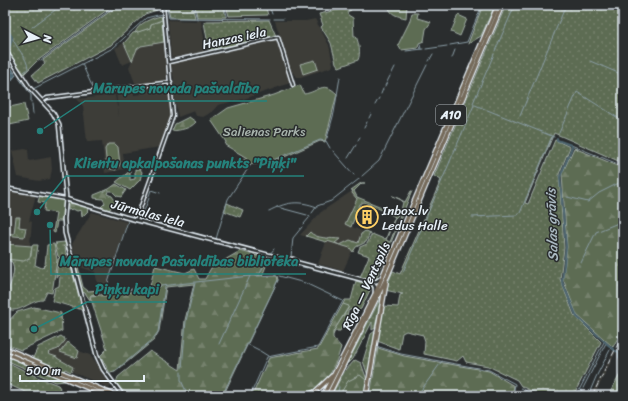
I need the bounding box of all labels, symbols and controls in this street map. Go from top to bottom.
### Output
north arrow [18,18,58,58]
street label: Hanzas iela [200,20,268,56]
text: N [38,33,57,44]
callout: Mārupes novada pašvaldība [85,75,267,101]
text: Mārupes novada pašvaldība [92,76,260,101]
road number: A10 [436,105,466,125]
park label: Salienas Parks [223,120,306,143]
callout: Klientu apkalpošanas punkts "Piņķi" [66,150,304,176]
text: Klientu apkalpošanas punkts "Piņķi" [73,151,297,176]
water label: Salas grāvis [538,186,566,262]
street label: Jūrmalas iela [108,192,188,234]
place label: Inbox.lv Ledus Halle [381,199,448,237]
building icon: Inbox.lv Ledus Halle [354,204,380,230]
street label: Rīga — Ventspils [335,237,397,334]
callout: Mārupes novada Pašvaldības bibliotēka [51,248,306,274]
text: Mārupes novada Pašvaldības bibliotēka [59,249,299,274]
callout: Piņķu kapi [87,276,167,302]
text: Piņķu kapi [95,277,160,302]
scale bar [20,357,144,383]
text: 500 m [26,360,61,382]

